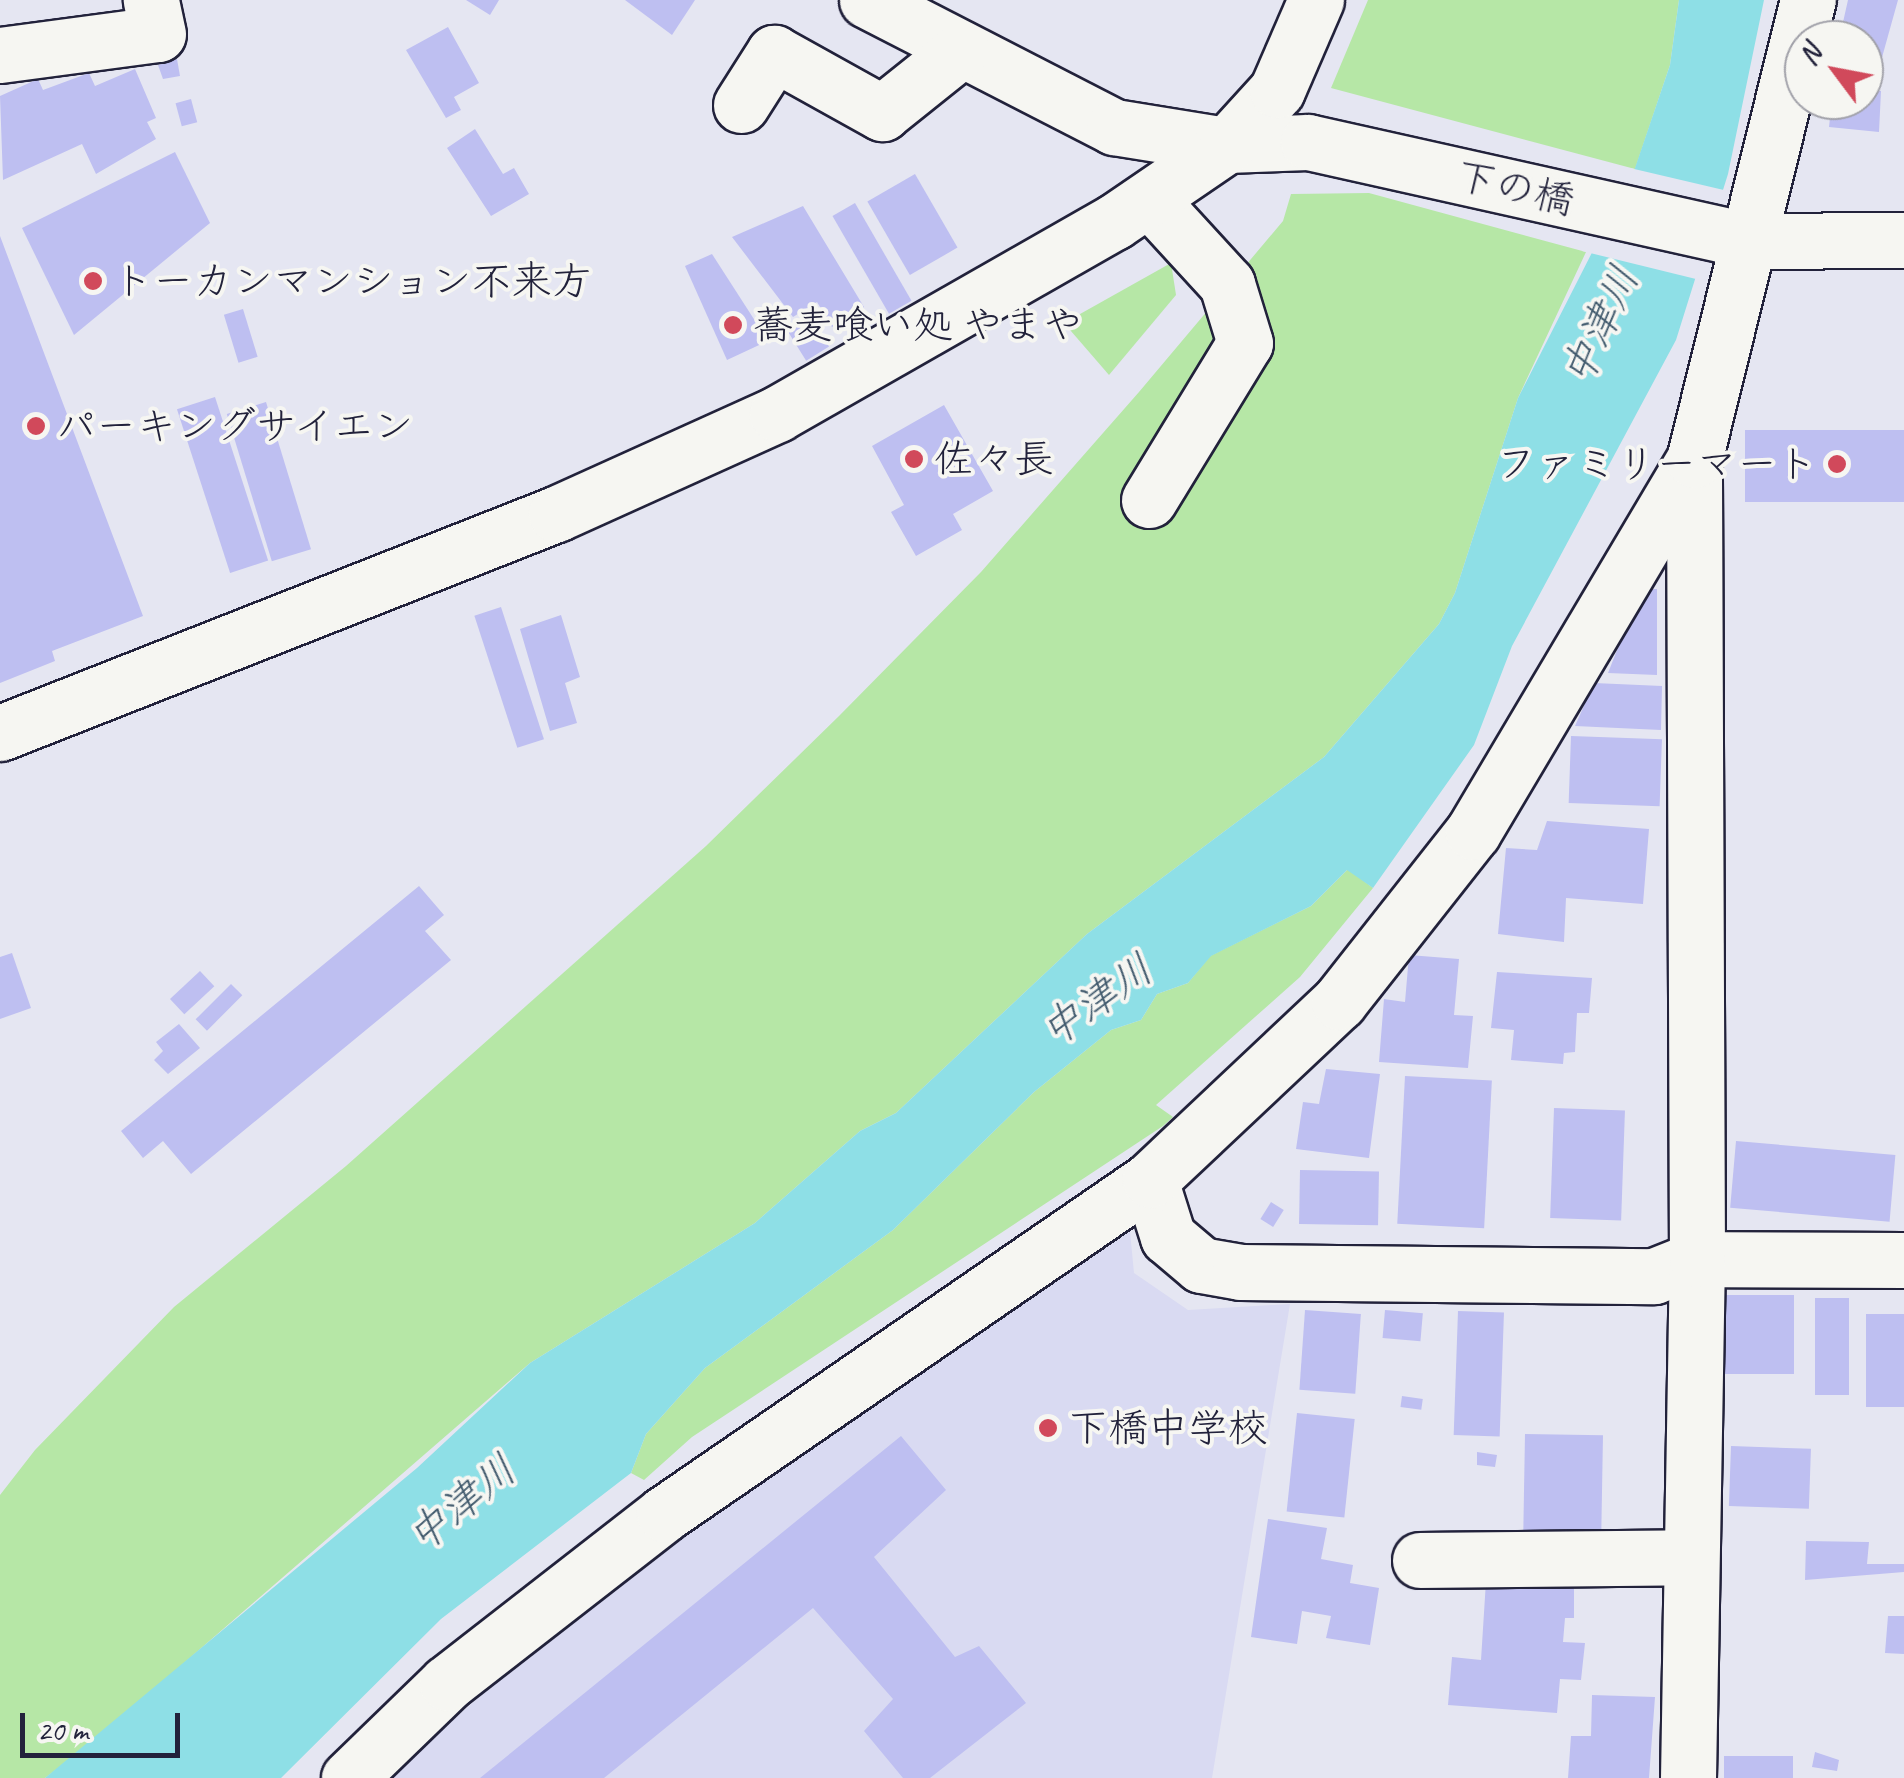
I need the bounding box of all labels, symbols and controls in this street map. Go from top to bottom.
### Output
north arrow [1784,20,1884,120]
text: N [1790,38,1829,72]
street label: 下の橋 [1451,151,1579,225]
place label: トーカンマンション不来方 [113,257,593,305]
water label: 中津川 [1552,258,1650,394]
marker: トーカンマンション不来方 [82,270,104,292]
place label: 蕎麦喰い処 やまや [753,301,1083,349]
marker: 蕎麦喰い処 やまや [722,314,744,336]
place label: パーキングサイエン [56,402,416,450]
marker: パーキングサイエン [25,415,47,437]
place label: 佐々長 [934,435,1054,483]
place label: ファミリーマート [1497,440,1817,488]
marker: 佐々長 [903,448,925,470]
marker: ファミリーマート [1826,453,1848,475]
water label: 中津川 [1031,944,1163,1058]
place label: 下橋中学校 [1068,1404,1268,1452]
marker: 下橋中学校 [1037,1417,1059,1439]
water label: 中津川 [397,1445,527,1563]
scale bar [25,1693,185,1755]
text: 20 m [37,1711,88,1749]

